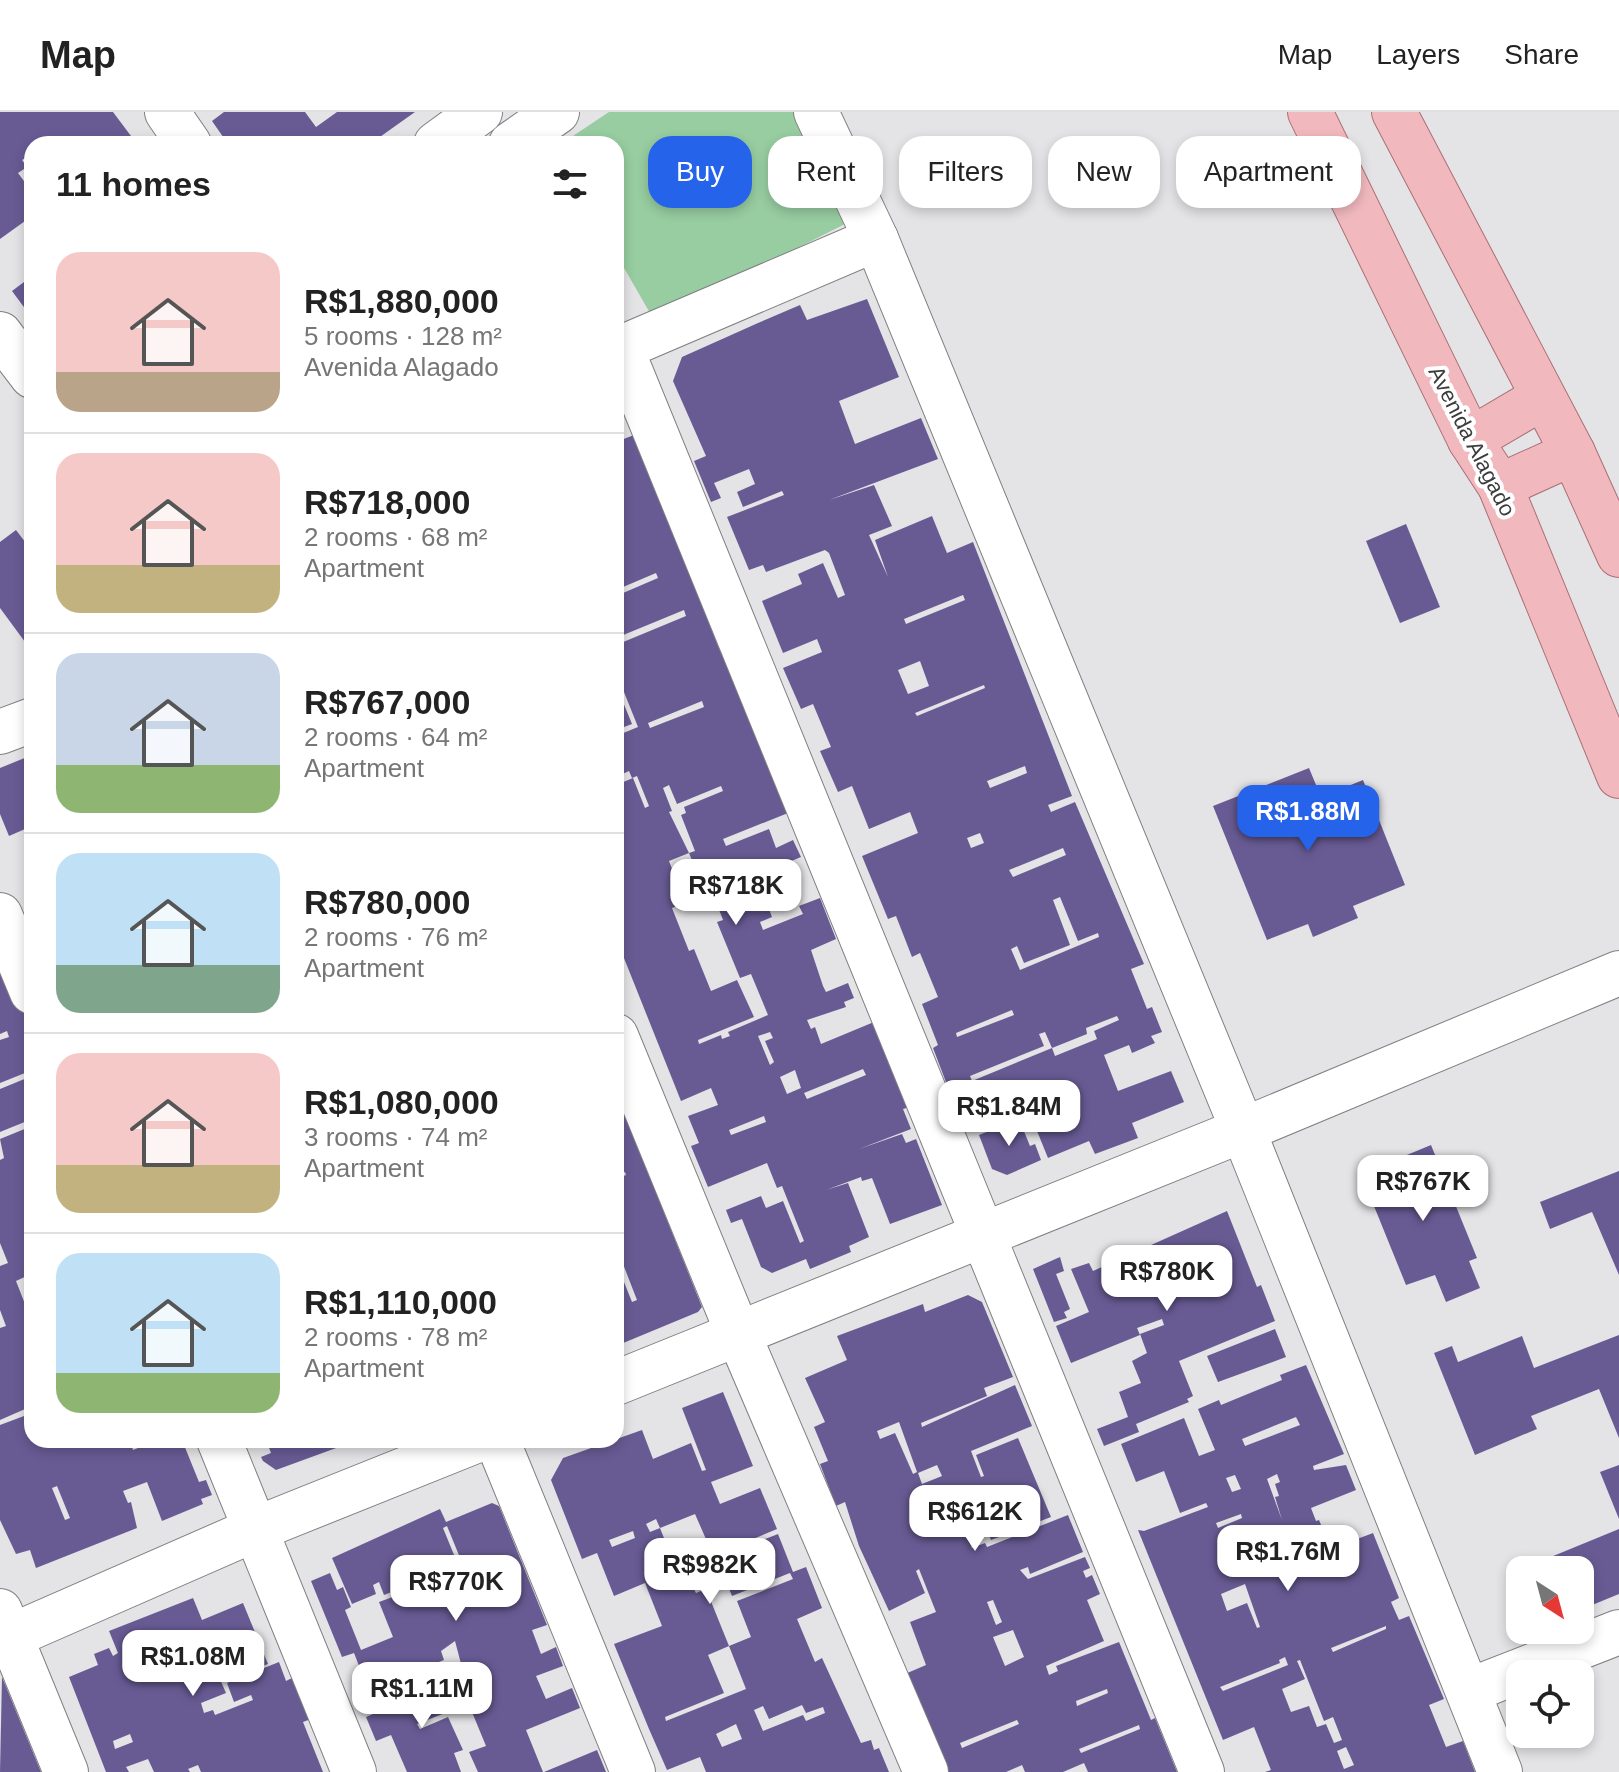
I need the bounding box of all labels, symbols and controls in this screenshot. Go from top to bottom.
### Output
text: Map [40,34,116,76]
text: Map [1278,39,1332,70]
text: Layers [1376,39,1460,70]
text: Share [1504,39,1579,70]
chip: Buy [648,136,752,208]
chip: Rent [768,136,883,208]
chip: Filters [899,136,1032,208]
chip: New [1048,136,1160,208]
chip: Apartment [1176,136,1361,208]
icon: filters [548,162,592,206]
text: 11 homes [56,165,211,203]
text: R$1,880,000 [304,282,499,320]
icon: home [120,284,216,380]
text: 5 rooms · 128 m² [304,321,502,351]
text: Avenida Alagado [304,352,499,382]
street label: Avenida Alagado [1423,362,1521,520]
text: R$718,000 [304,483,470,521]
icon: home [120,485,216,581]
text: 2 rooms · 68 m² [304,522,488,552]
text: Apartment [304,553,424,583]
text: R$767,000 [304,683,470,721]
icon: home [120,685,216,781]
text: 2 rooms · 64 m² [304,722,488,752]
text: Apartment [304,753,424,783]
pin: R$1.88M [1234,785,1382,853]
text: R$1.88M [1255,796,1361,826]
pin: R$718K [671,859,801,927]
text: R$718K [688,870,784,900]
text: R$780,000 [304,883,470,921]
icon: home [120,885,216,981]
text: 2 rooms · 76 m² [304,922,488,952]
text: Apartment [304,953,424,983]
pin: R$1.84M [935,1080,1083,1148]
text: R$1,080,000 [304,1083,499,1121]
icon: home [120,1085,216,1181]
text: R$1.84M [956,1091,1062,1121]
text: 3 rooms · 74 m² [304,1122,488,1152]
text: Apartment [304,1153,424,1183]
pin: R$767K [1358,1155,1488,1223]
text: R$767K [1375,1166,1471,1196]
pin: R$780K [1102,1245,1232,1313]
text: R$780K [1119,1256,1215,1286]
text: R$1,110,000 [304,1283,497,1321]
icon: home [120,1285,216,1381]
text: 2 rooms · 78 m² [304,1322,488,1352]
text: Apartment [304,1353,424,1383]
pin: R$612K [910,1485,1040,1553]
text: R$612K [927,1496,1023,1526]
pin: R$1.76M [1214,1525,1362,1593]
text: R$1.76M [1235,1536,1341,1566]
pin: R$982K [645,1538,775,1606]
text: R$982K [662,1549,758,1579]
pin: R$770K [391,1555,521,1623]
north arrow [1506,1556,1594,1644]
map controls [1506,1556,1594,1748]
text: R$770K [408,1566,504,1596]
pin: R$1.08M [119,1630,267,1698]
text: R$1.08M [140,1641,246,1671]
button: locate [1506,1660,1594,1748]
pin: R$1.11M [348,1662,496,1730]
text: R$1.11M [370,1673,474,1703]

